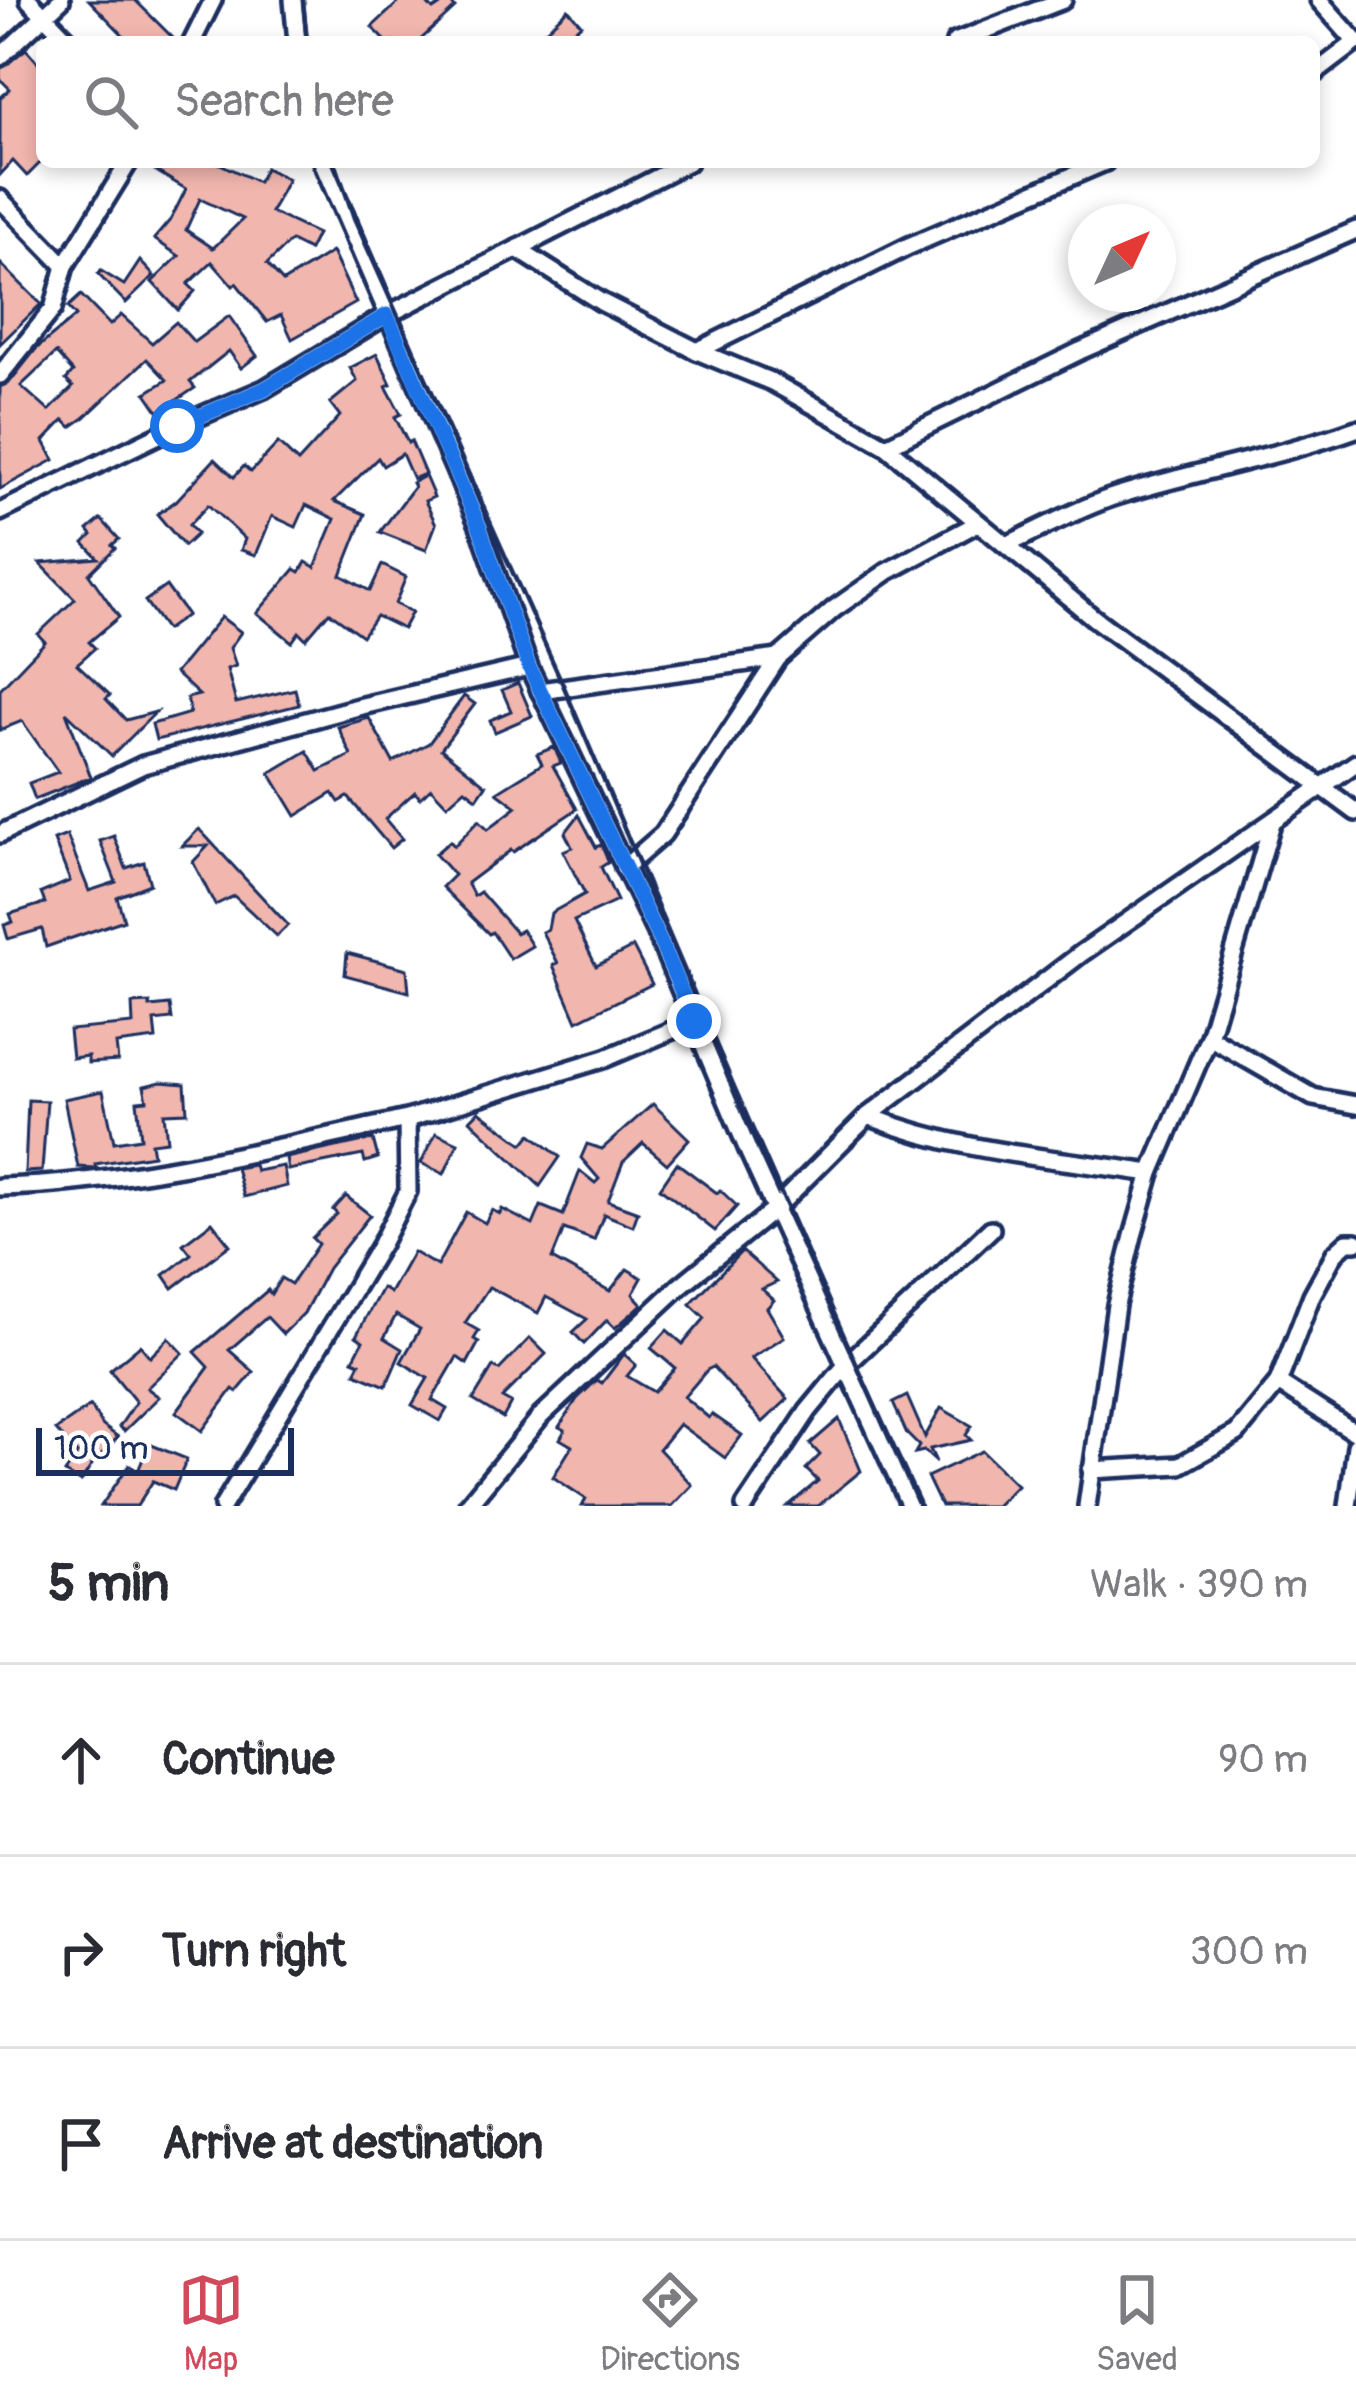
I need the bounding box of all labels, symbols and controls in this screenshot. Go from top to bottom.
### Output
search box [36,36,1320,168]
icon: search [78,69,144,135]
text: Search here [174,74,394,130]
north arrow [1068,204,1176,312]
route start [150,399,204,453]
route end [667,994,721,1048]
scale bar [36,1422,294,1475]
text: 100 m [54,1428,148,1469]
text: 5 min [48,1552,169,1616]
text: Walk · 390 m [1090,1560,1308,1609]
icon: ahead [48,1727,114,1793]
text: Continue [162,1732,335,1788]
text: 90 m [1218,1735,1308,1784]
icon: right [48,1919,114,1985]
text: Turn right [162,1924,346,1980]
text: 300 m [1190,1927,1308,1976]
icon: arrive [48,2111,114,2177]
text: Arrive at destination [162,2116,543,2172]
tab: Map [178,2267,244,2380]
tab: Directions [600,2267,740,2380]
tab: Saved [1096,2267,1178,2380]

